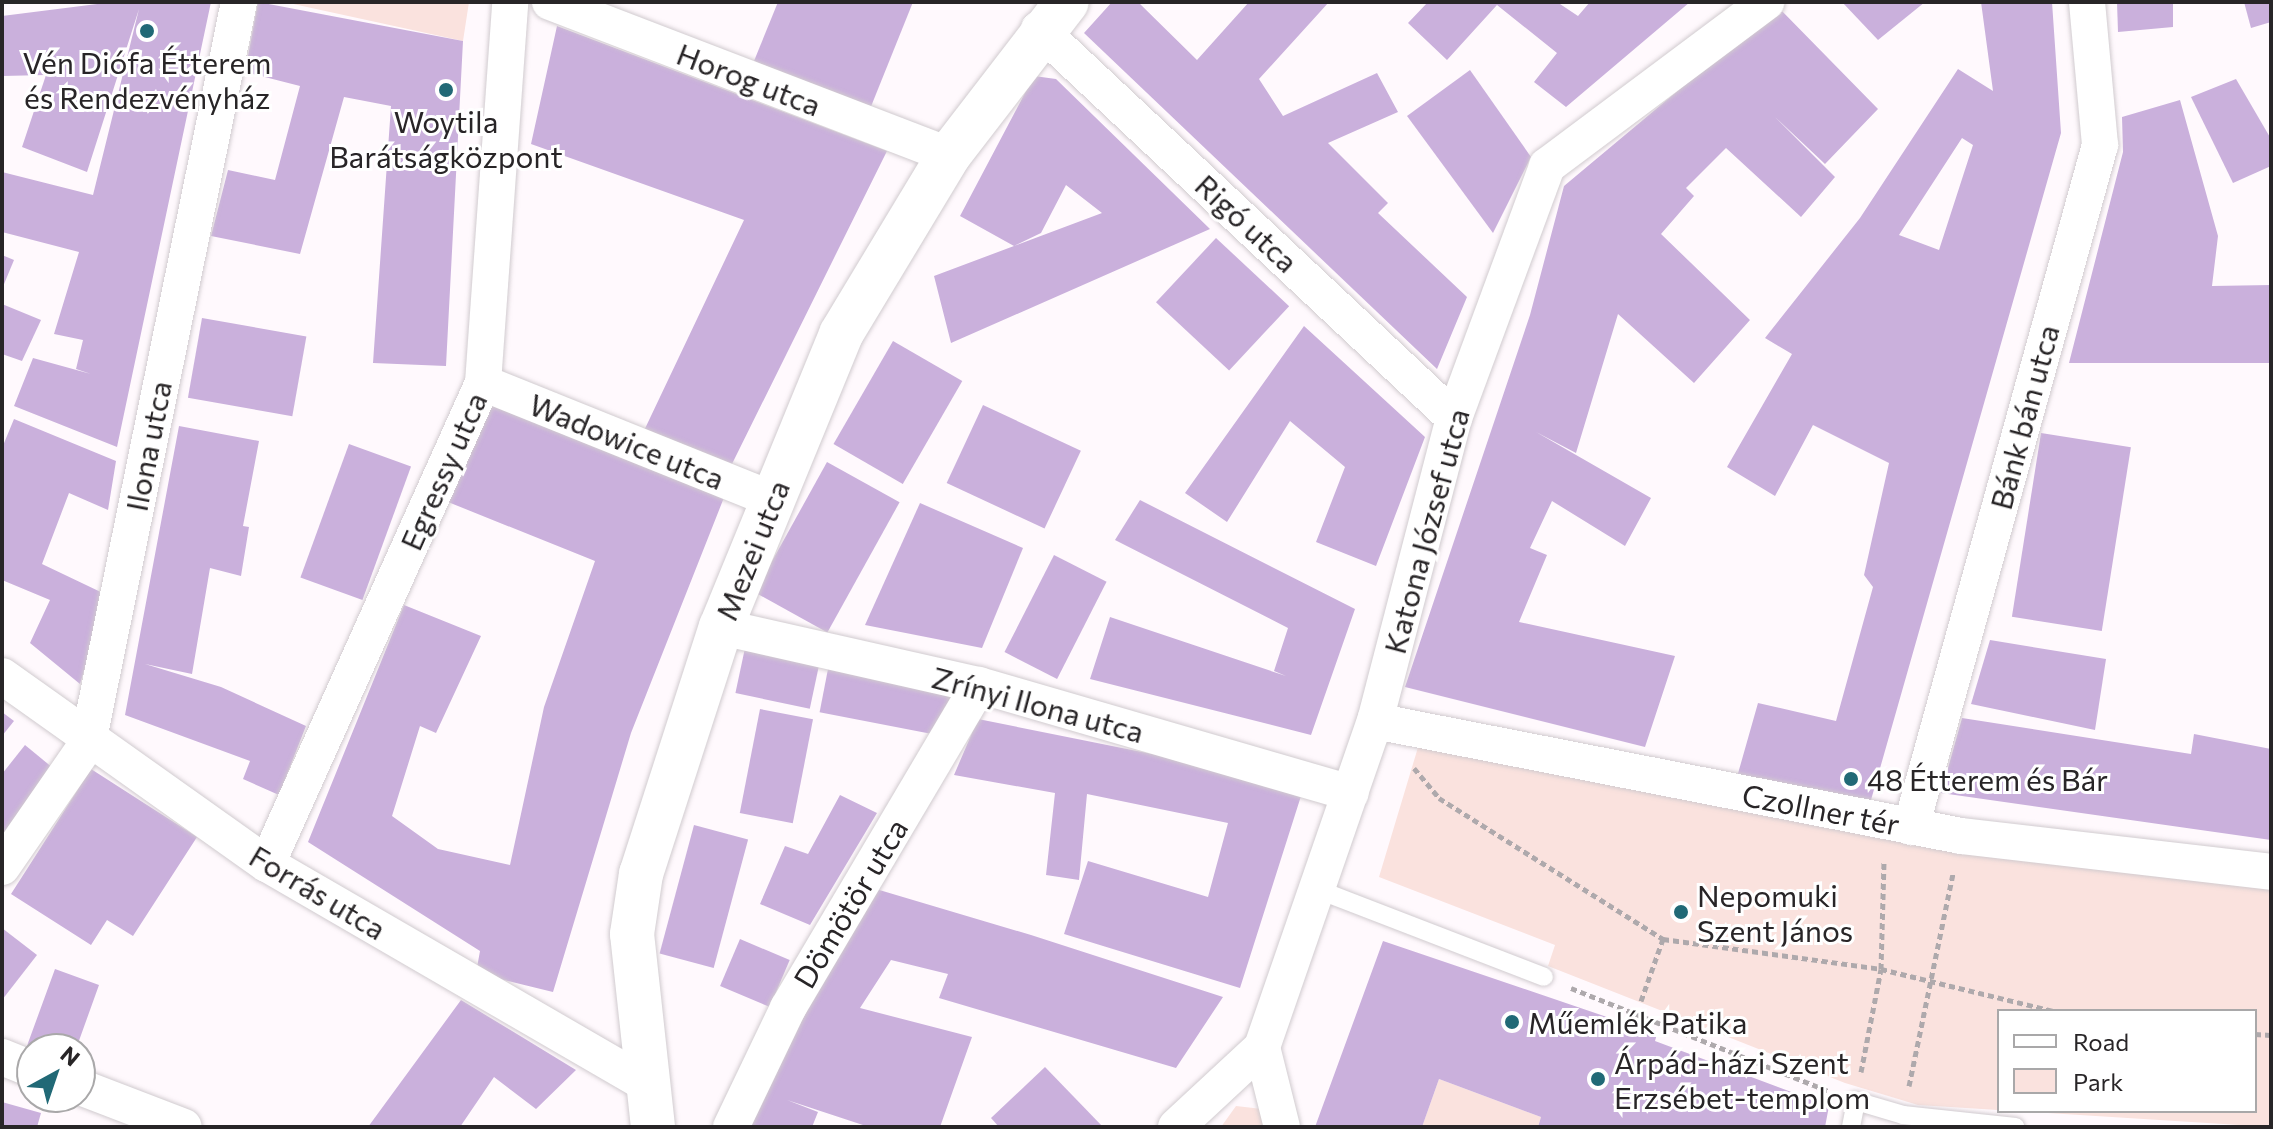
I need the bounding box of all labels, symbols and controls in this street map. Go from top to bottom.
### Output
marker: Vén Diófa Étterem és Rendezvényház [138,22,156,40]
street label: Horog utca [672,35,826,123]
place label: Vén Diófa Étterem és Rendezvényház [23,44,271,114]
marker: Woytila Barátságközpont [437,81,455,99]
place label: Woytila Barátságközpont [329,103,563,174]
street label: Rigó utca [1188,167,1306,279]
street label: Bánk bán utca [1982,321,2066,513]
street label: Ilona utca [118,378,178,514]
street label: Wadowice utca [524,386,730,496]
street label: Egressy utca [392,387,494,555]
street label: Katona József utca [1376,405,1476,657]
street label: Mezei utca [708,475,796,625]
street label: Zrínyi Ilona utca [928,658,1148,750]
place label: 48 Étterem és Bár [1867,761,2108,797]
marker: 48 Étterem és Bár [1842,770,1860,788]
street label: Czollner tér [1739,776,1903,842]
street label: Dömötör utca [785,812,915,994]
street label: Forrás utca [243,837,393,947]
place label: Nepomuki Szent János [1697,877,1853,948]
marker: Nepomuki Szent János [1672,903,1690,921]
place label: Műemlék Patika [1528,1004,1747,1040]
legend [1997,1009,2257,1113]
marker: Műemlék Patika [1503,1013,1521,1031]
text: Road [2073,1027,2129,1056]
north arrow [16,1033,96,1113]
text: N [55,1040,85,1071]
place label: Árpád-házi Szent Erzsébet-templom [1614,1044,1870,1114]
text: Park [2073,1067,2123,1096]
marker: Árpád-házi Szent Erzsébet-templom [1589,1070,1607,1088]

